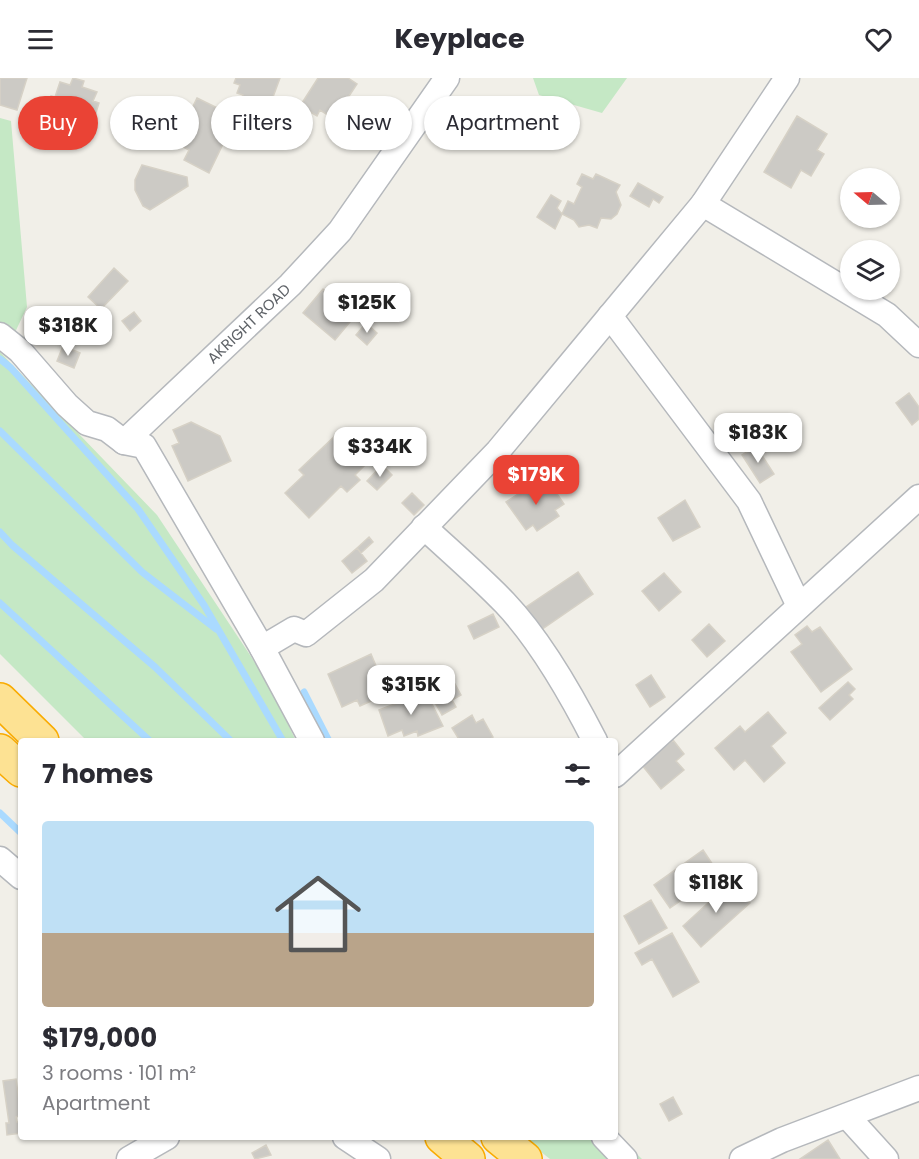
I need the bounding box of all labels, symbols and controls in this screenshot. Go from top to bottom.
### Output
text: Keyplace [394,20,525,57]
icon: menu [24,23,57,56]
icon: heart [862,23,895,56]
chip: Buy [18,96,98,150]
chip: Rent [110,96,199,150]
chip: Filters [211,96,313,150]
chip: New [325,96,412,150]
chip: Apartment [424,96,580,150]
north arrow [840,168,900,228]
map controls [840,168,900,300]
button: layers [840,240,900,300]
street label: AKRIGHT ROAD [202,279,295,368]
pin: $125K [325,283,409,334]
text: $125K [337,288,397,316]
pin: $318K [26,306,110,357]
text: $318K [38,311,98,339]
pin: $183K [716,413,800,464]
text: $183K [728,418,788,446]
pin: $334K [338,427,422,478]
text: $334K [348,432,412,460]
pin: $179K [494,455,578,506]
text: $179K [507,460,565,488]
pin: $315K [369,665,453,716]
text: $315K [381,670,441,698]
text: 7 homes [42,756,154,792]
icon: filters [561,758,594,791]
icon: home [264,860,372,968]
pin: $118K [674,863,758,914]
text: $118K [688,868,744,896]
text: $179,000 [42,1020,157,1056]
text: 3 rooms · 101 m² [42,1059,196,1087]
text: Apartment [42,1089,150,1117]

